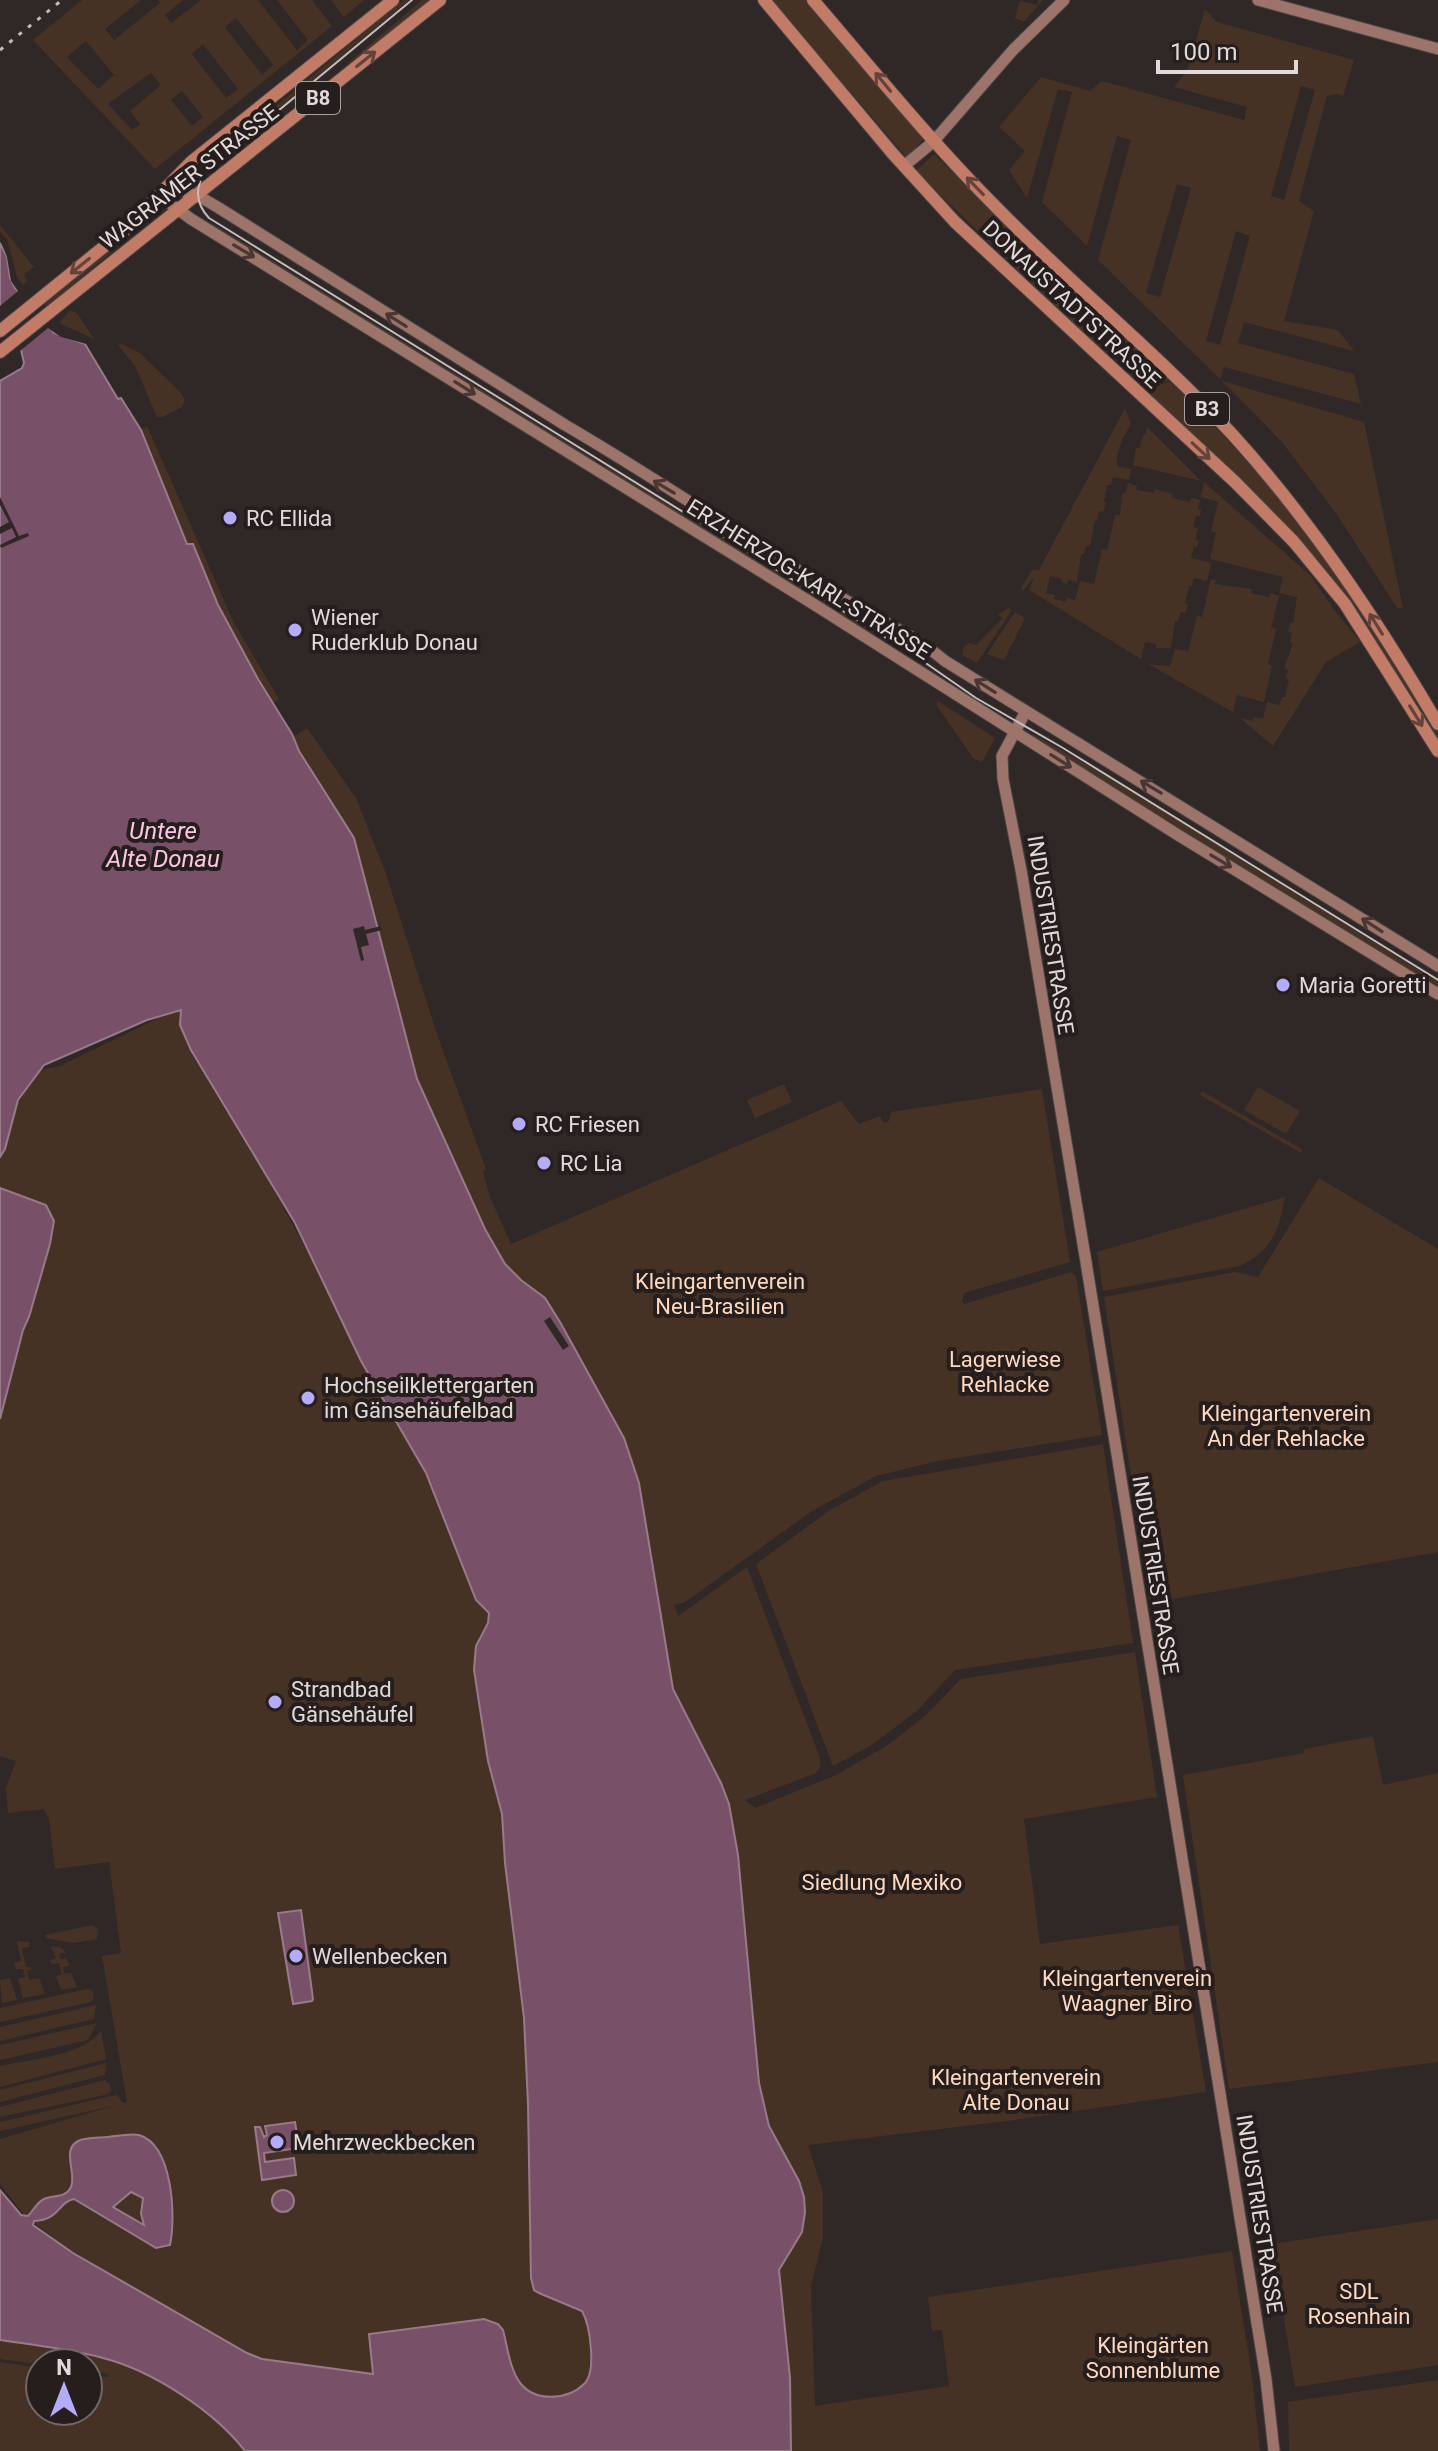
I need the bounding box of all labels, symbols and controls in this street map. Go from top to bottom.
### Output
scale bar [1158,24,1296,74]
text: 100 m [1170,38,1237,66]
one-way arrow [355,51,376,68]
one-way arrow [874,72,892,93]
road number: B8 [296,82,340,114]
street label: WAGRAMER STRASSE [95,99,284,254]
one-way arrow [966,177,985,196]
street label: DONAUSTADTSTRASSE [978,216,1166,393]
one-way arrow [232,244,255,260]
one-way arrow [71,257,91,275]
one-way arrow [385,312,408,328]
one-way arrow [453,380,476,396]
road number: B3 [1185,393,1229,425]
one-way arrow [1190,441,1210,459]
one-way arrow [653,479,676,495]
street label: ERZHERZOG-KARL-STRASSE [682,494,935,665]
place label: RC Ellida [246,506,332,531]
marker: RC Ellida [221,509,239,527]
place label: Wiener Ruderklub Donau [311,605,478,655]
one-way arrow [1367,613,1383,636]
marker: Wiener Ruderklub Donau [286,621,304,639]
one-way arrow [974,677,997,693]
one-way arrow [1409,704,1425,727]
one-way arrow [1049,753,1072,769]
one-way arrow [1140,779,1163,795]
water label: Untere Alte Donau [105,817,220,873]
street label: INDUSTRIESTRASSE [1022,834,1079,1036]
one-way arrow [1209,853,1232,869]
one-way arrow [1361,916,1383,933]
place label: Maria Goretti [1299,973,1427,998]
marker: Maria Goretti [1274,976,1292,994]
place label: RC Friesen [535,1112,640,1137]
marker: RC Friesen [510,1115,528,1133]
place label: RC Lia [560,1151,623,1176]
marker: RC Lia [535,1154,553,1172]
park label: Kleingartenverein Neu-Brasilien [635,1269,805,1319]
park label: Lagerwiese Rehlacke [949,1347,1061,1397]
place label: Hochseilklettergarten im Gänsehäufelbad [324,1373,534,1423]
marker: Hochseilklettergarten im Gänsehäufelbad [299,1389,317,1407]
park label: Kleingartenverein An der Rehlacke [1201,1401,1371,1451]
street label: INDUSTRIESTRASSE [1127,1474,1184,1676]
place label: Strandbad Gänsehäufel [291,1677,414,1727]
marker: Strandbad Gänsehäufel [266,1693,284,1711]
park label: Siedlung Mexiko [802,1870,962,1895]
place label: Wellenbecken [312,1944,448,1969]
marker: Wellenbecken [287,1947,305,1965]
park label: Kleingartenverein Waagner Biro [1042,1966,1212,2016]
park label: Kleingartenverein Alte Donau [931,2065,1101,2115]
street label: INDUSTRIESTRASSE [1231,2113,1288,2315]
place label: Mehrzweckbecken [293,2130,476,2155]
marker: Mehrzweckbecken [268,2133,286,2151]
park label: SDL Rosenhain [1308,2279,1410,2329]
park label: Kleingärten Sonnenblume [1086,2333,1220,2383]
north arrow [24,2347,104,2427]
text: N [56,2355,72,2380]

